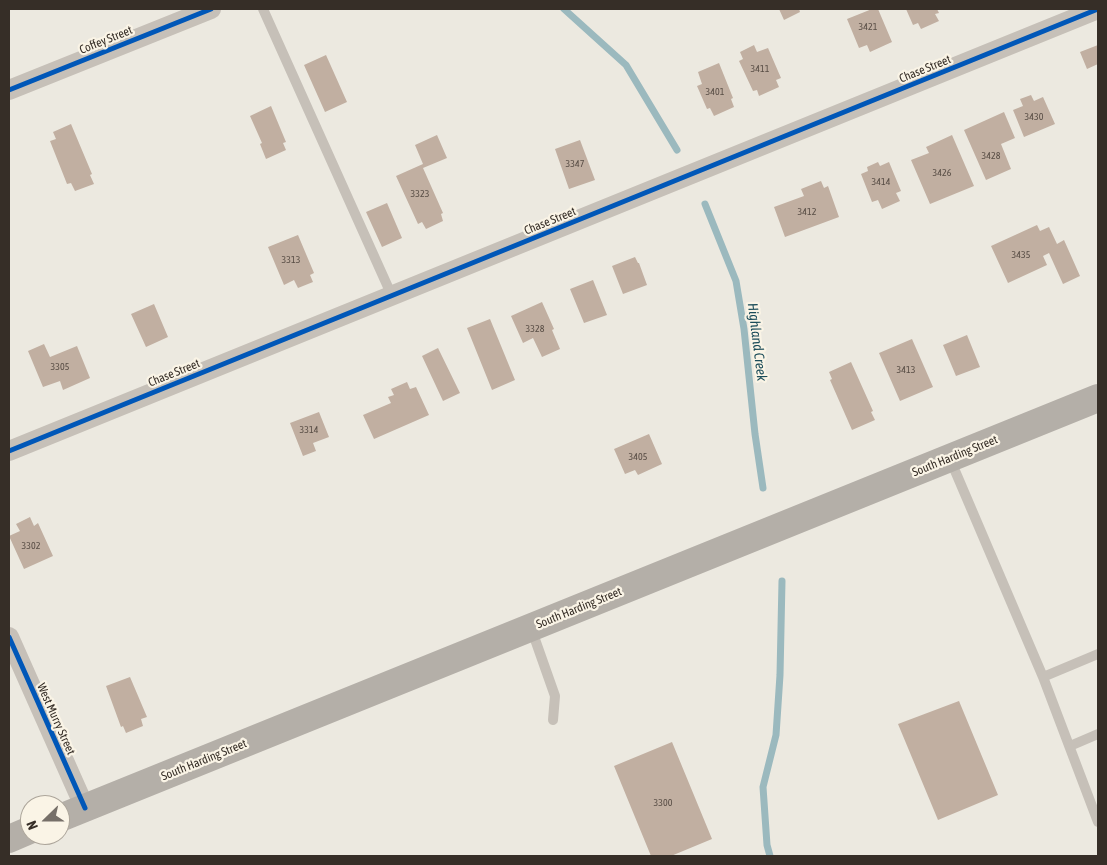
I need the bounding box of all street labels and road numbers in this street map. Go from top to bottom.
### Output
street label: Coffey Street [77,23,135,57]
street label: Chase Street [897,52,953,86]
street label: Chase Street [522,204,578,238]
street label: Chase Street [146,356,202,390]
street label: South Harding Street [910,432,1000,480]
street label: South Harding Street [534,584,624,632]
street label: West Murry Street [34,681,78,757]
street label: South Harding Street [159,736,249,784]

